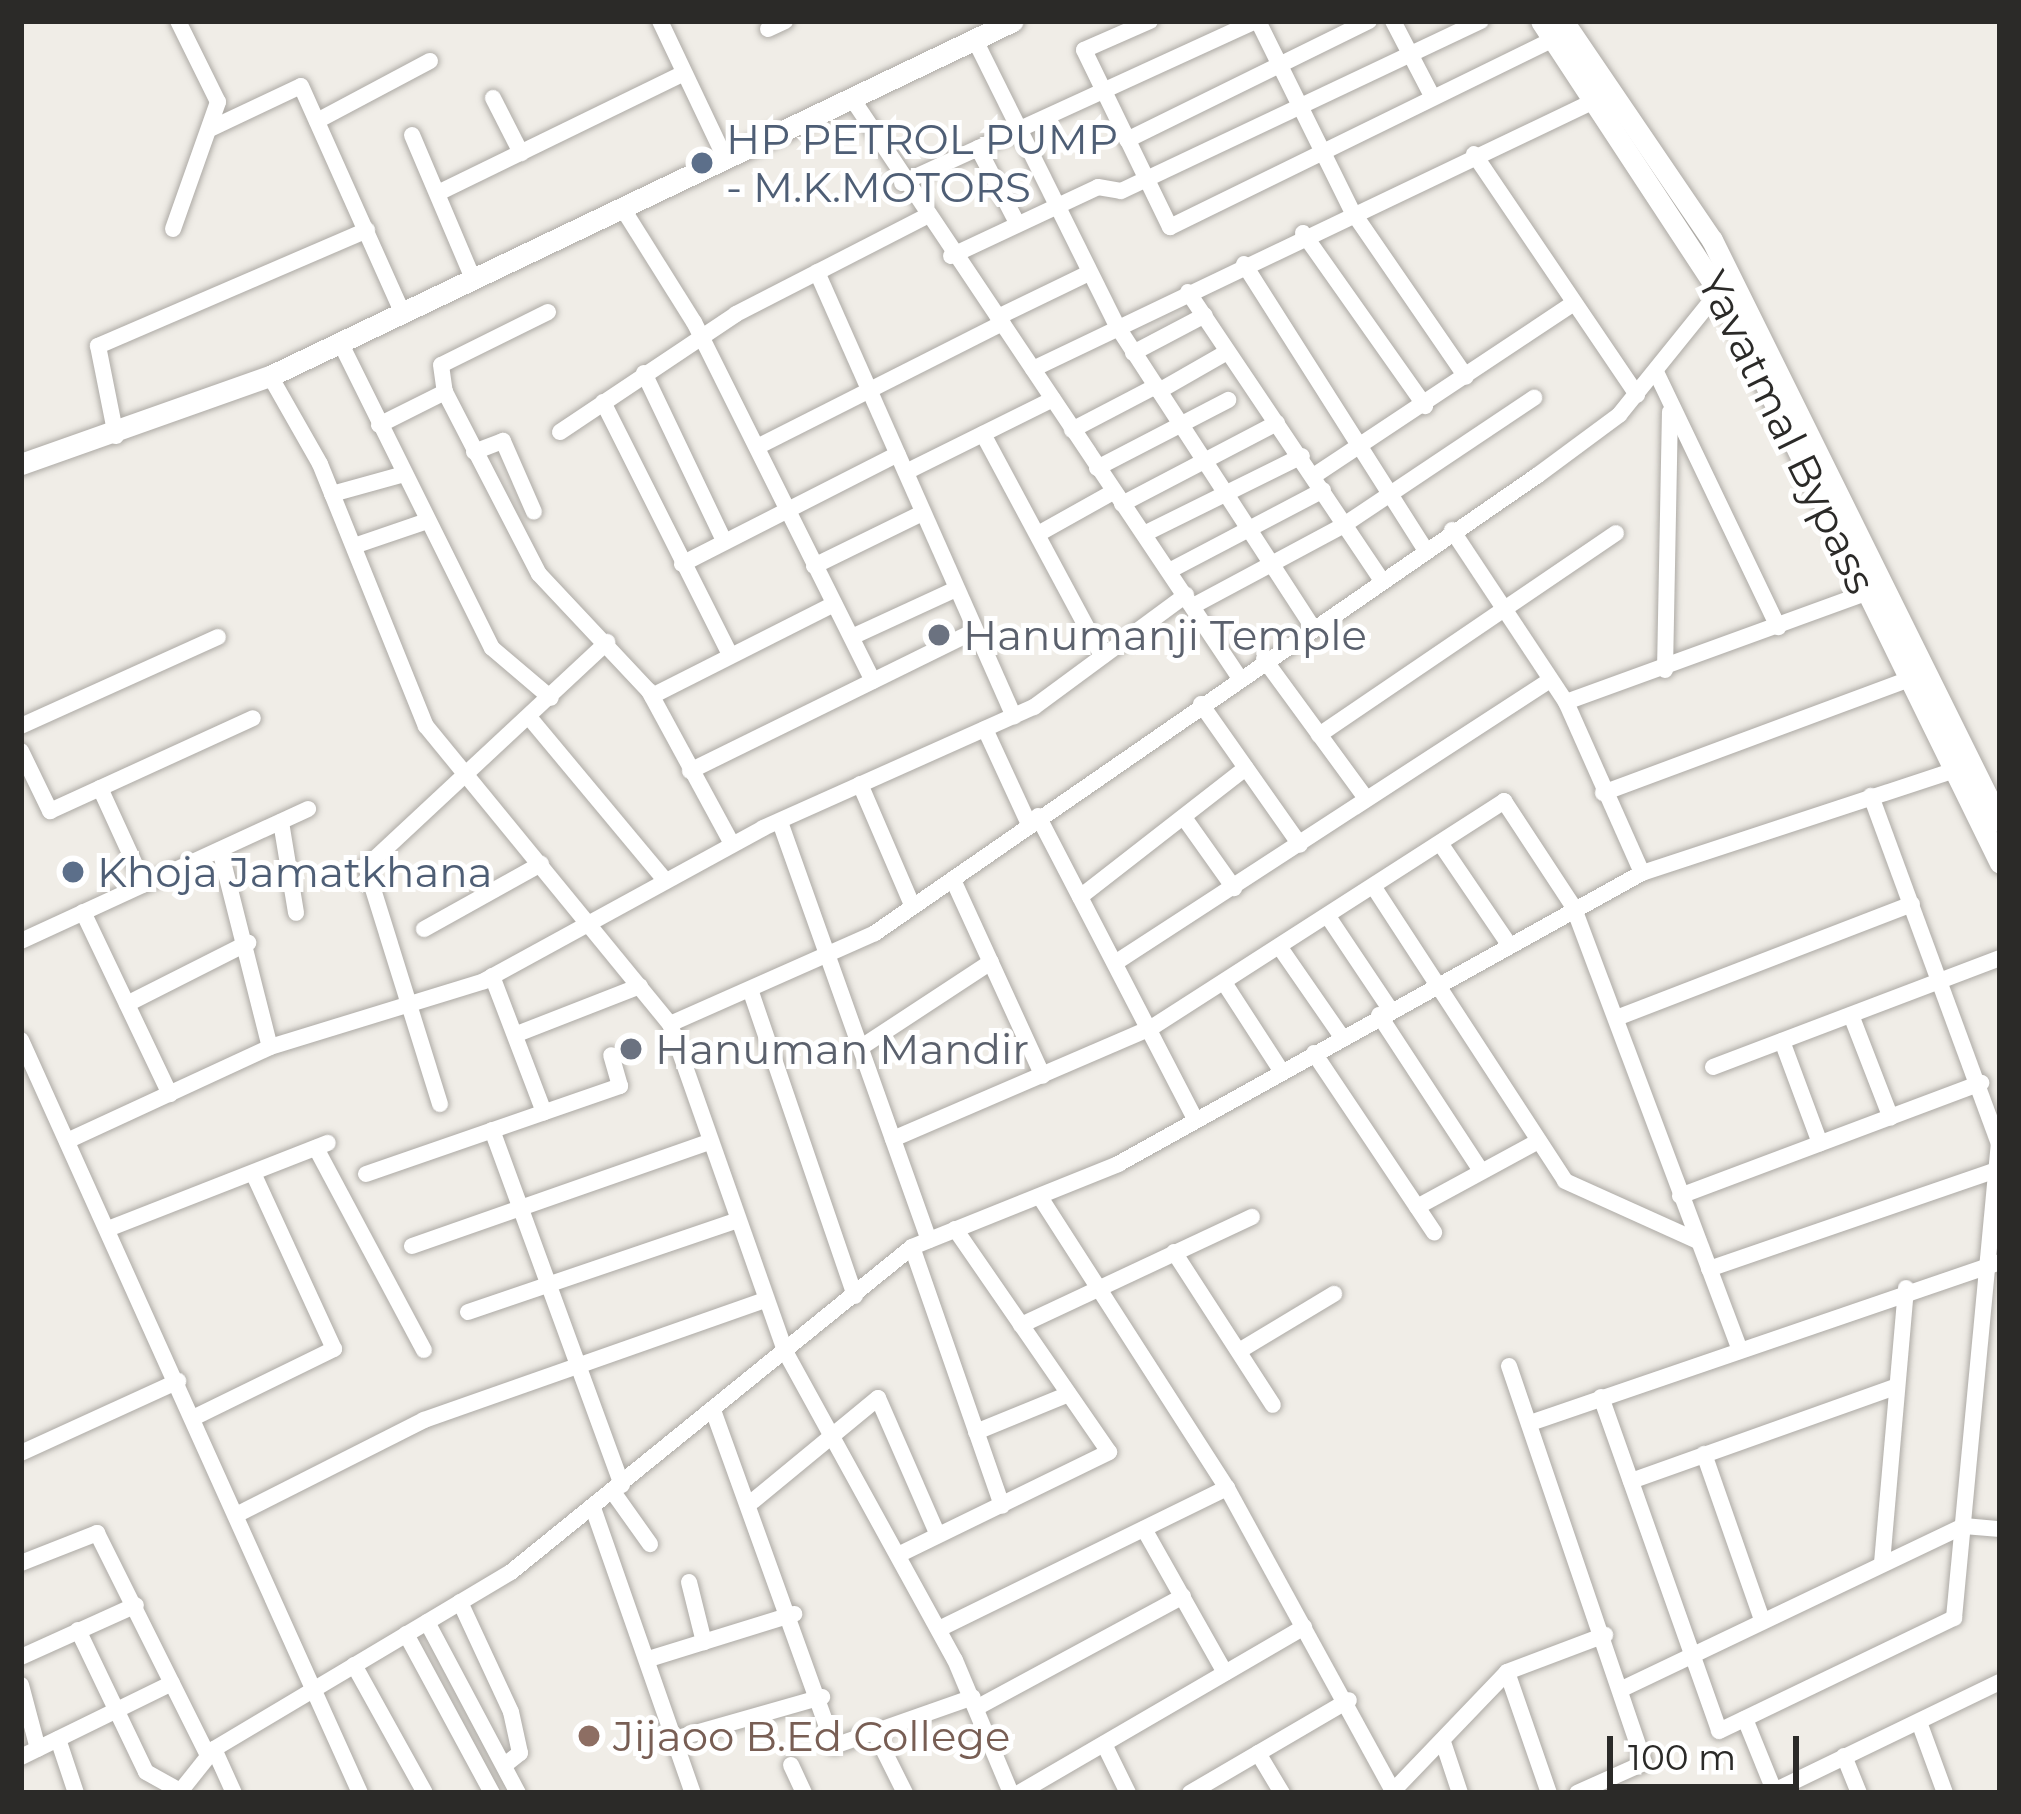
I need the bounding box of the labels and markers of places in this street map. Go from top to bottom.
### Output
place label: HP PETROL PUMP - M.K.MOTORS [726,114,1118,213]
marker: HP PETROL PUMP - M.K.MOTORS [689,150,715,176]
place label: Hanumanji Temple [963,610,1367,660]
marker: Hanumanji Temple [926,622,952,648]
place label: Khoja Jamatkhana [97,847,492,897]
marker: Khoja Jamatkhana [60,859,86,885]
place label: Hanuman Mandir [655,1024,1029,1074]
marker: Hanuman Mandir [618,1036,644,1062]
place label: Jijaoo B.Ed College [613,1711,1010,1761]
marker: Jijaoo B.Ed College [576,1723,602,1749]

